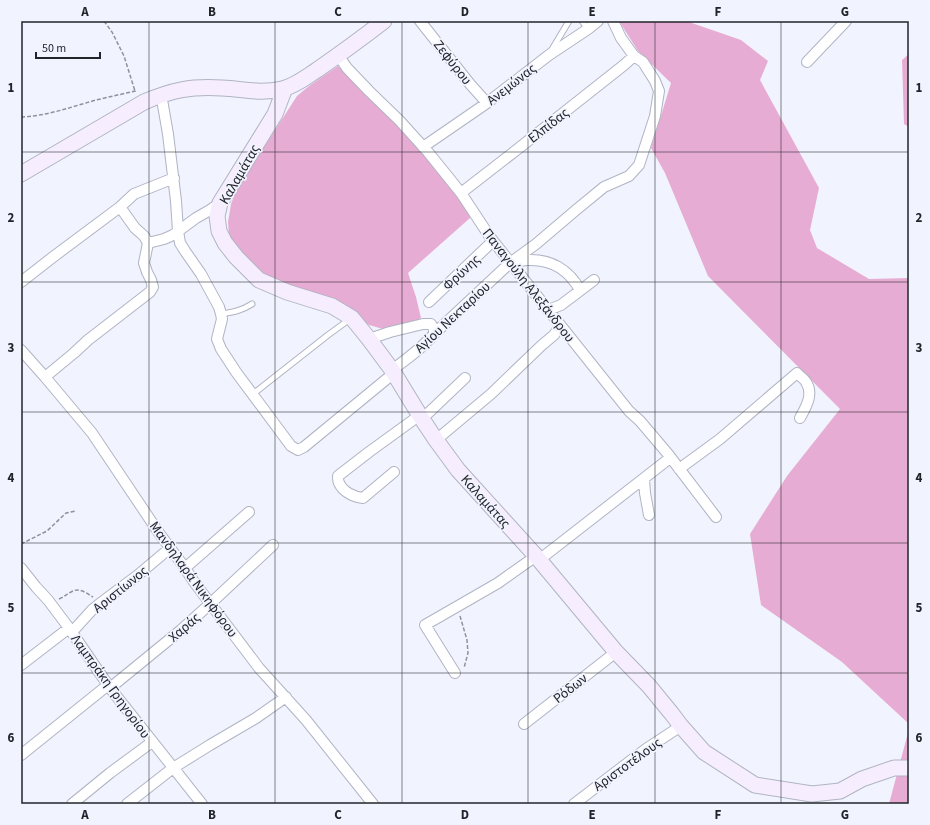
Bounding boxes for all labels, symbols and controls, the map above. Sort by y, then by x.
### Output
text: A [80,3,89,21]
text: B [208,3,216,21]
text: C [334,3,342,21]
text: D [461,3,469,21]
text: E [588,3,596,21]
text: F [715,3,722,21]
text: G [841,3,849,21]
scale bar [36,34,100,60]
street label: Ζεφύρου [428,36,476,89]
text: 50 m [42,40,66,57]
street label: Ανεμώνας [483,59,541,111]
text: 1 [8,79,15,97]
text: 1 [916,79,923,97]
street label: Ελπίδας [524,103,573,148]
street label: Καλαμάτας [215,141,265,208]
text: 2 [8,209,15,227]
text: 2 [916,209,923,227]
street label: Παναγούλη Αλεξάνδρου [477,224,579,347]
street label: Φρύνης [438,250,485,295]
street label: Αγίου Νεκταρίου [410,277,495,358]
text: 3 [8,339,15,357]
text: 3 [916,339,923,357]
text: 4 [8,469,15,487]
text: 4 [916,469,923,487]
street label: Καλαμάτας [456,470,515,533]
street label: Μανδηλαρά Νικηφόρου [144,517,242,642]
street label: Αριστίωνος [89,561,153,618]
text: 5 [8,599,15,617]
text: 5 [916,599,923,617]
street label: Χαράς [164,608,205,647]
street label: Λαμπράκη Γρηγορίου [66,630,155,743]
street label: Ρόδων [549,669,592,709]
text: 6 [8,729,15,747]
text: 6 [916,729,923,747]
street label: Αριστοτέλους [589,733,666,796]
text: A [80,806,89,824]
text: B [208,806,216,824]
text: C [334,806,342,824]
text: D [461,806,469,824]
text: E [588,806,596,824]
text: F [715,806,722,824]
text: G [841,806,849,824]

